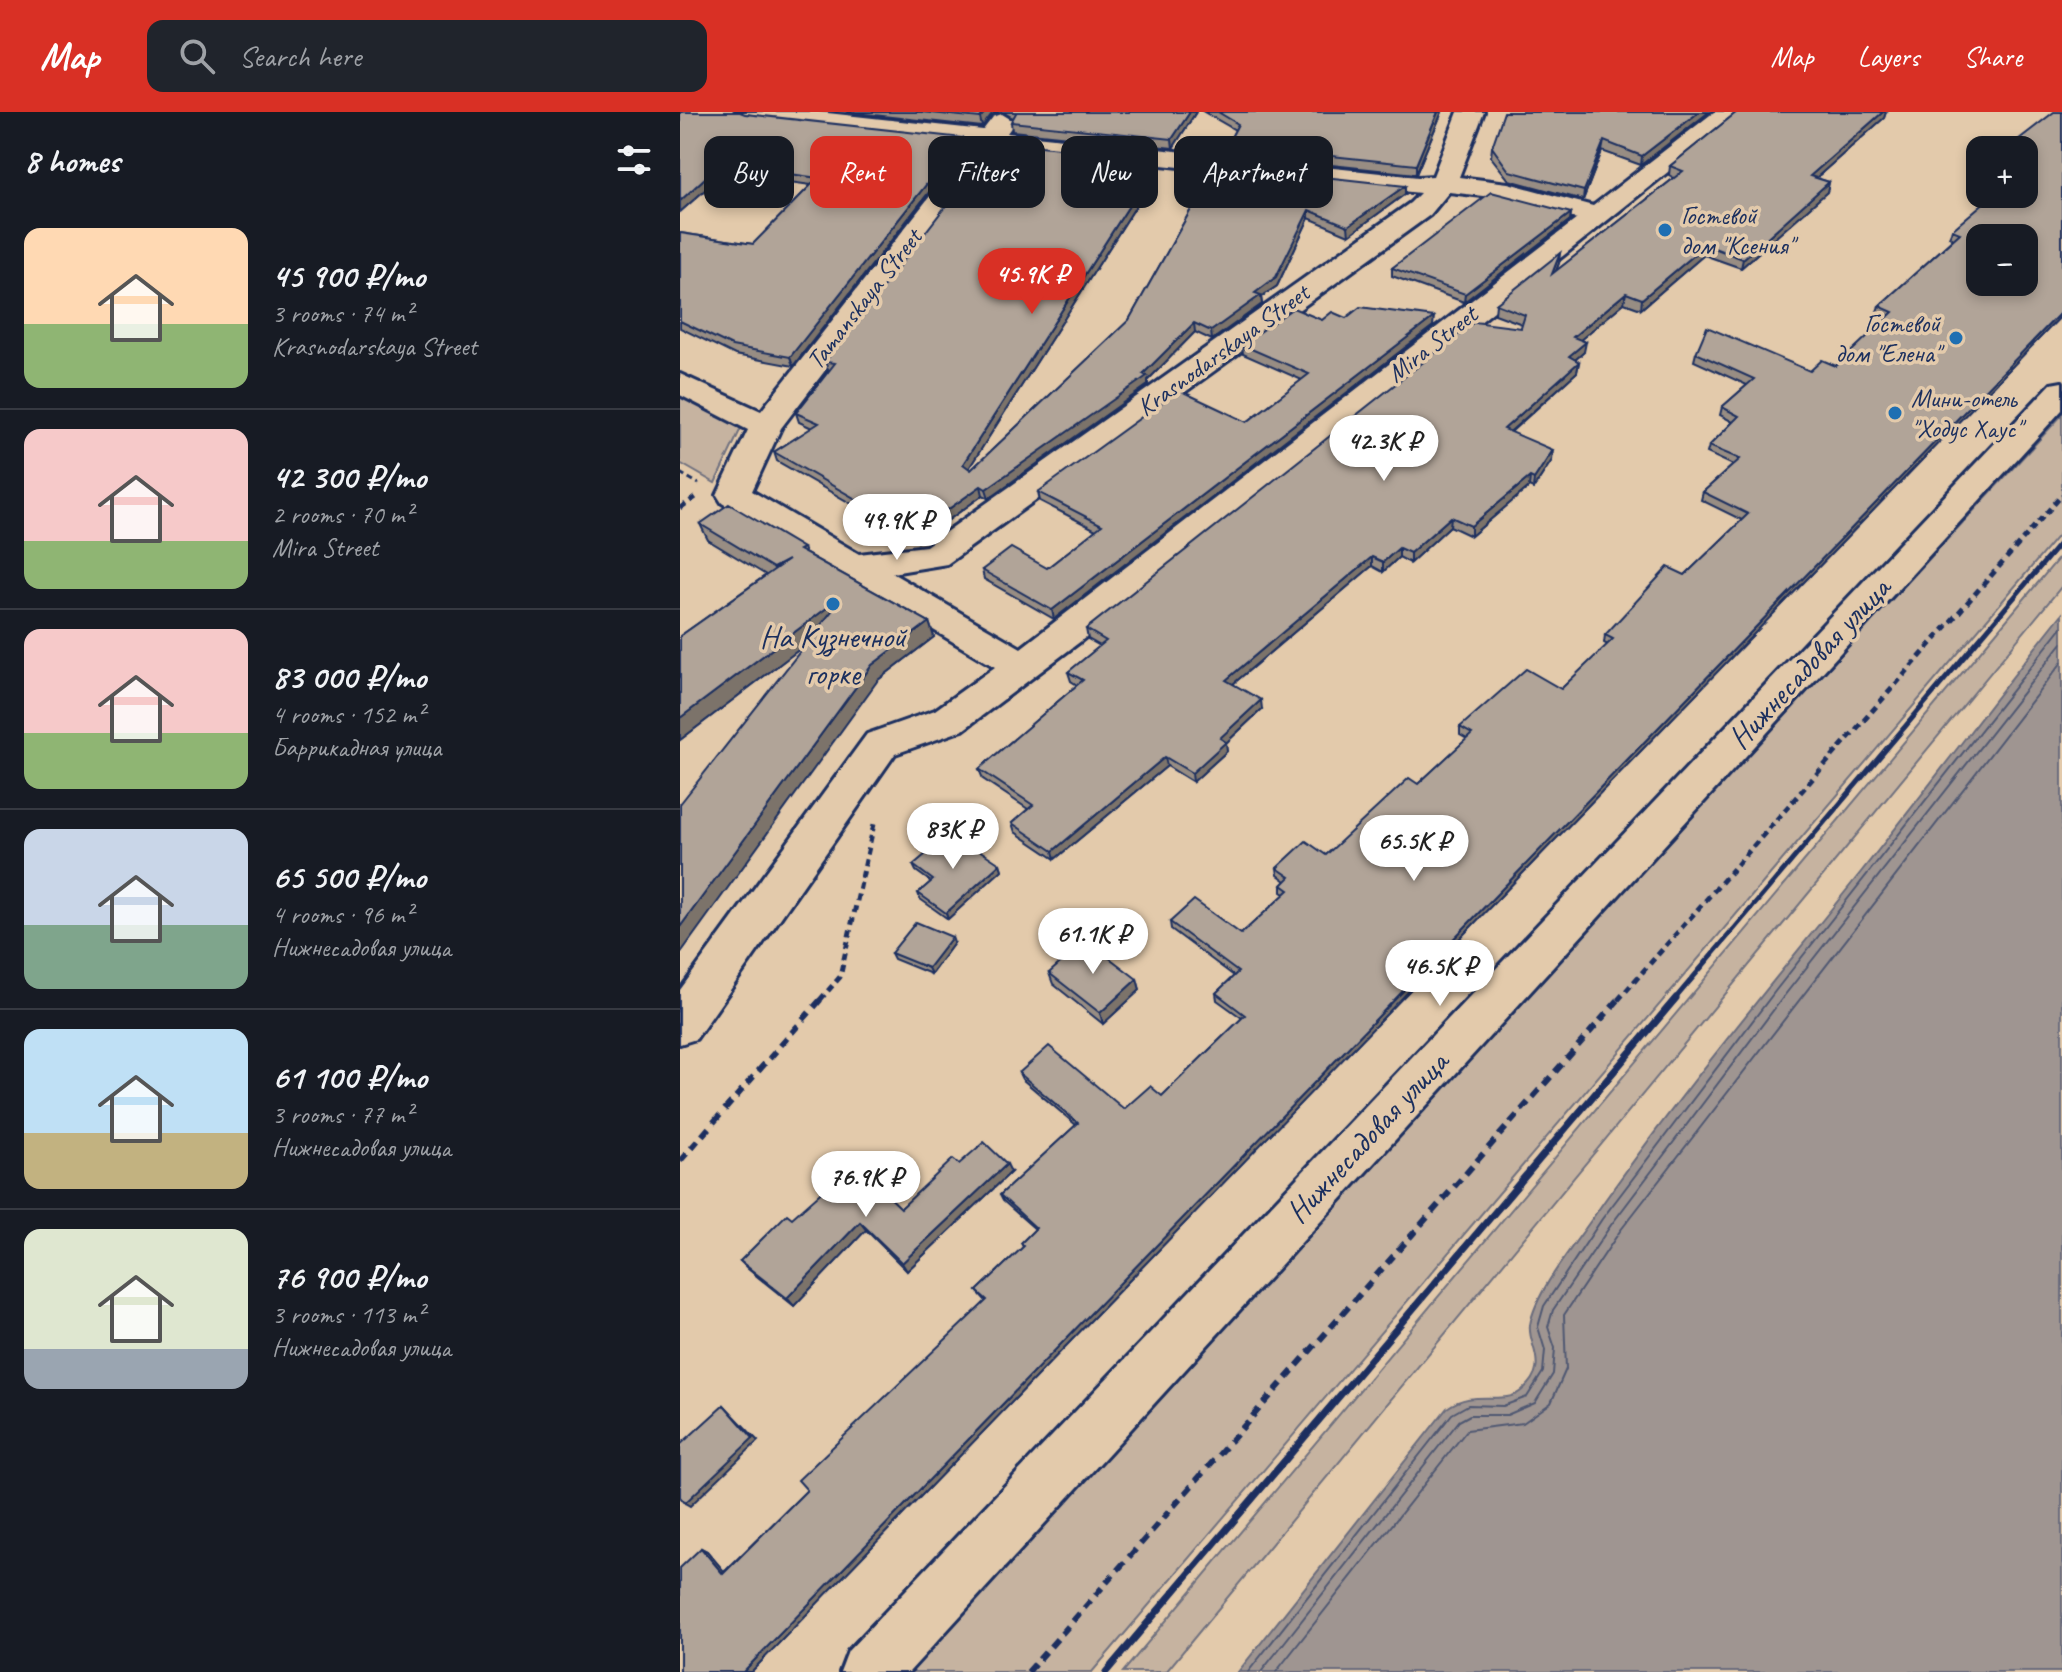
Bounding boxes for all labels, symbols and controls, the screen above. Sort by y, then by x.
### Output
search box [147,20,707,92]
text: Map [40,33,99,80]
icon: search [175,34,219,78]
text: Search here [239,37,361,75]
text: Map [1771,39,1814,74]
text: Layers [1858,39,1919,74]
text: Share [1963,39,2022,74]
chip: Buy [704,136,794,208]
chip: Rent [810,136,912,208]
chip: Filters [928,136,1045,208]
chip: New [1061,136,1158,208]
chip: Apartment [1174,136,1333,208]
map controls [1966,136,2038,296]
button: + [1966,136,2038,208]
icon: filters [612,138,656,182]
text: 8 homes [24,139,120,182]
place label: Гостевой дом "Ксения" [1681,199,1798,262]
street label: Tamanskaya Street [799,220,931,376]
marker: Гостевой дом "Ксения" [1656,221,1674,239]
button: − [1966,224,2038,296]
pin: 45.9K ₽ [958,248,1106,316]
text: 45 900 ₽/mo [272,254,425,297]
text: 45.9K ₽ [996,257,1068,290]
icon: home [88,260,184,356]
street label: Krasnodarskaya Street [1130,275,1318,424]
text: 3 rooms · 74 m² [272,297,413,330]
street label: Mira Street [1380,297,1486,390]
place label: Гостевой дом "Елена" [1835,307,1945,370]
marker: Гостевой дом "Елена" [1947,329,1965,347]
text: Krasnodarskaya Street [272,330,477,363]
place label: Мини-отель "Ходус Хаус" [1911,382,2026,445]
marker: Мини-отель "Ходус Хаус" [1886,404,1904,422]
pin: 42.3K ₽ [1310,415,1458,483]
text: 42.3K ₽ [1347,424,1421,457]
text: 42 300 ₽/mo [272,455,426,498]
icon: home [88,461,184,557]
pin: 49.9K ₽ [823,494,971,562]
text: 2 rooms · 70 m² [272,498,413,531]
text: 49.9K ₽ [861,503,933,536]
text: Mira Street [272,531,378,564]
street label: Нижнесадовая улица [1719,566,1901,758]
marker: На Кузнечной горке [824,595,842,613]
place label: На Кузнечной горке [760,616,908,694]
text: 83 000 ₽/mo [272,655,426,698]
icon: home [88,661,184,757]
text: 4 rooms · 152 m² [272,698,424,731]
text: Баррикадная улица [272,731,441,764]
pin: 83K ₽ [897,803,1009,871]
text: 83K ₽ [925,812,981,845]
pin: 65.5K ₽ [1340,815,1488,883]
text: 65.5K ₽ [1378,824,1450,857]
text: 65 500 ₽/mo [272,855,426,898]
icon: home [88,861,184,957]
text: 4 rooms · 96 m² [272,898,413,931]
pin: 61.1K ₽ [1019,908,1167,976]
text: 61.1K ₽ [1056,917,1130,950]
text: Нижнесадовая улица [272,931,451,964]
pin: 46.5K ₽ [1366,940,1514,1008]
text: 46.5K ₽ [1403,949,1477,982]
street label: Нижнесадовая улица [1277,1040,1459,1232]
text: 61 100 ₽/mo [272,1055,427,1098]
icon: home [88,1061,184,1157]
text: 3 rooms · 77 m² [272,1098,413,1131]
text: Нижнесадовая улица [272,1131,451,1164]
pin: 76.9K ₽ [792,1151,940,1219]
text: 76.9K ₽ [829,1160,903,1193]
text: 76 900 ₽/mo [272,1255,426,1298]
icon: home [88,1261,184,1357]
text: 3 rooms · 113 m² [272,1298,424,1331]
text: Нижнесадовая улица [272,1331,451,1364]

